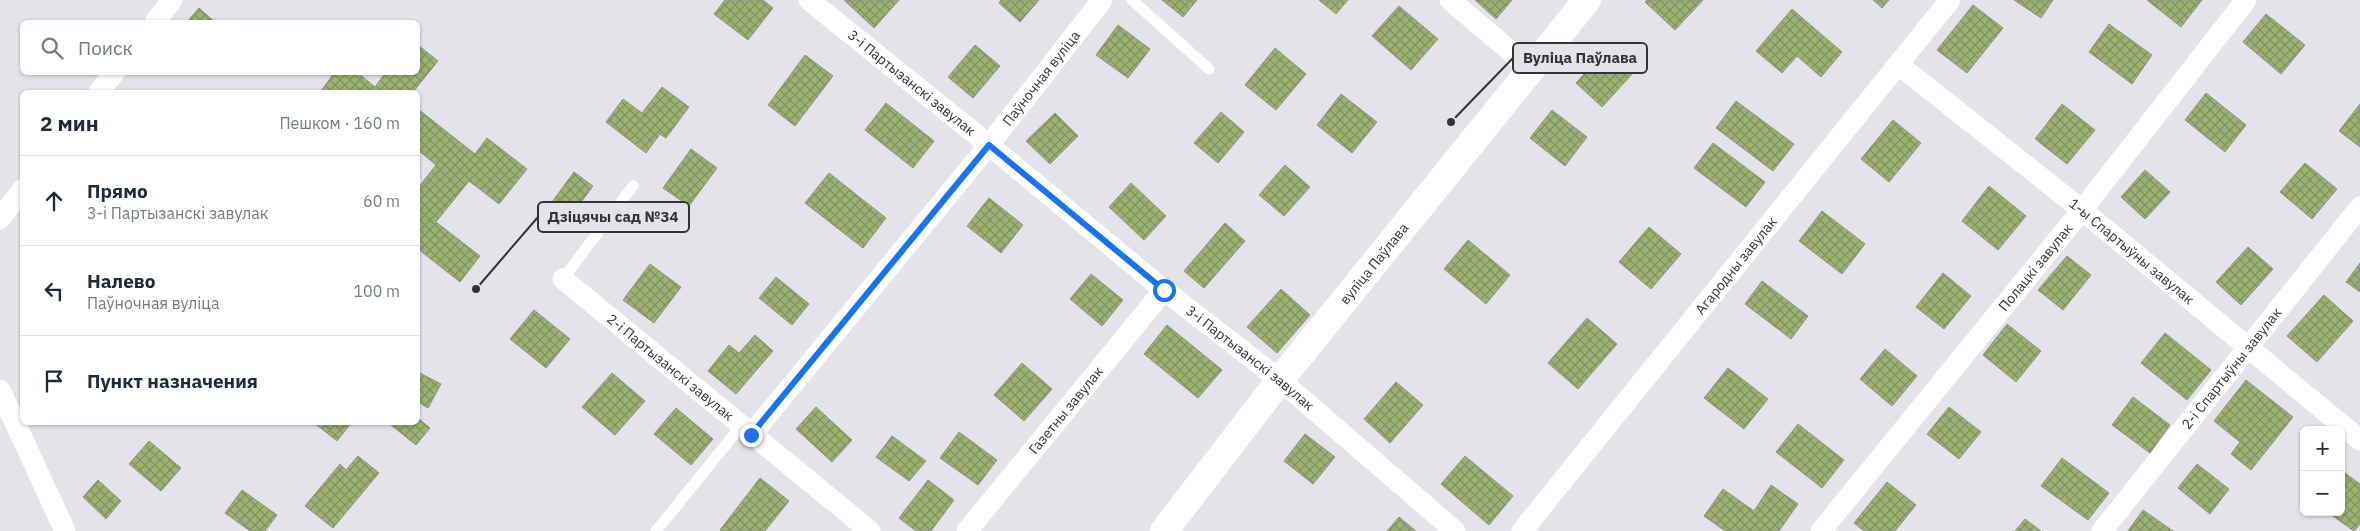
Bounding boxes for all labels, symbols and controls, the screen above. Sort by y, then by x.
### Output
search box [20,20,420,75]
street label: 3-і Партызанскі завулак [844,26,980,140]
street label: Паўночная вуліца [998,26,1084,129]
icon: search [38,34,66,62]
text: Поиск [78,36,133,60]
callout: Вуліца Паўлава [1513,43,1647,73]
text: Вуліца Паўлава [1523,48,1638,67]
text: 2 мин [40,109,99,137]
text: Пешком · 160 m [279,113,400,133]
text: Прямо [87,179,148,203]
icon: ahead [40,187,68,215]
text: 60 m [363,191,400,211]
street label: 1-ы Спартыўны завулак [2065,194,2198,308]
callout: Дзіцячы сад №34 [538,202,689,232]
text: 3-і Партызанскі завулак [87,203,269,223]
text: Дзіцячы сад №34 [548,207,678,226]
street label: Агародны завулак [1691,213,1781,318]
street label: вуліца Паўлава [1336,219,1413,308]
street label: Полацкі завулак [1994,219,2077,315]
text: Налево [87,269,156,293]
icon: left [40,277,68,305]
route start [1153,279,1176,302]
text: 100 m [353,281,400,301]
text: Паўночная вуліца [87,293,220,313]
street label: 3-і Партызанскі завулак [1182,301,1318,415]
street label: 2-і Спартыўны завулак [2178,304,2286,433]
street label: 2-і Партызанскі завулак [603,310,738,425]
street label: Газетны завулак [1025,362,1107,458]
icon: arrive [40,367,68,395]
text: Пункт назначения [87,369,258,393]
route end [740,424,763,447]
map controls [2300,426,2345,516]
button: + [2300,426,2345,471]
button: − [2300,471,2345,516]

